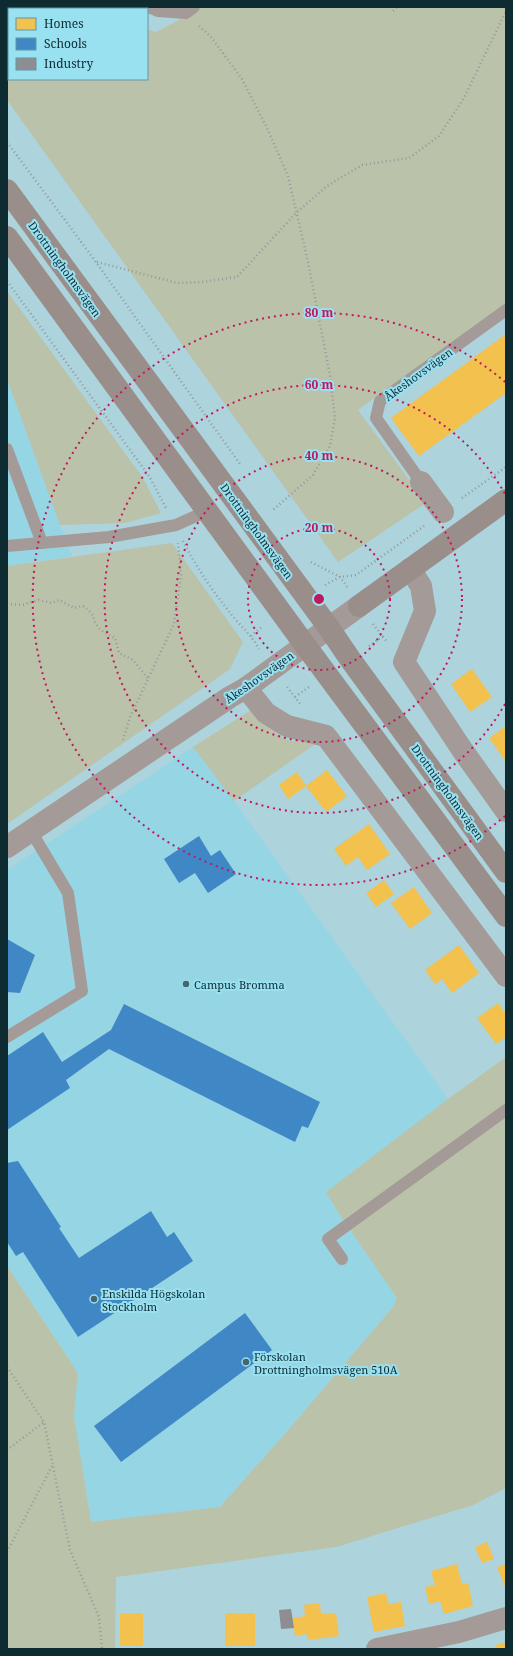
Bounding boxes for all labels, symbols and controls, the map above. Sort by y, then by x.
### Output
legend [8,8,148,80]
text: Homes [44,15,84,32]
text: Schools [44,35,87,52]
text: Industry [44,55,93,72]
street label: Drottningholmsvägen [25,218,105,320]
text: 80 m [305,304,333,321]
street label: Åkeshovsvägen [381,344,455,404]
text: 60 m [305,376,333,393]
text: 40 m [305,447,333,464]
street label: Drottningholmsvägen [217,480,297,582]
text: 20 m [305,519,333,536]
centre of rings [312,592,326,606]
street label: Åkeshovsvägen [222,648,296,706]
street label: Drottningholmsvägen [408,741,488,843]
place label: Campus Bromma [194,977,285,992]
marker: Campus Bromma [181,979,191,989]
place label: Enskilda Högskolan Stockholm [102,1286,205,1314]
marker: Enskilda Högskolan Stockholm [89,1294,99,1304]
place label: Förskolan Drottningholmsvägen 510A [254,1349,398,1377]
marker: Förskolan Drottningholmsvägen 510A [241,1357,251,1367]

